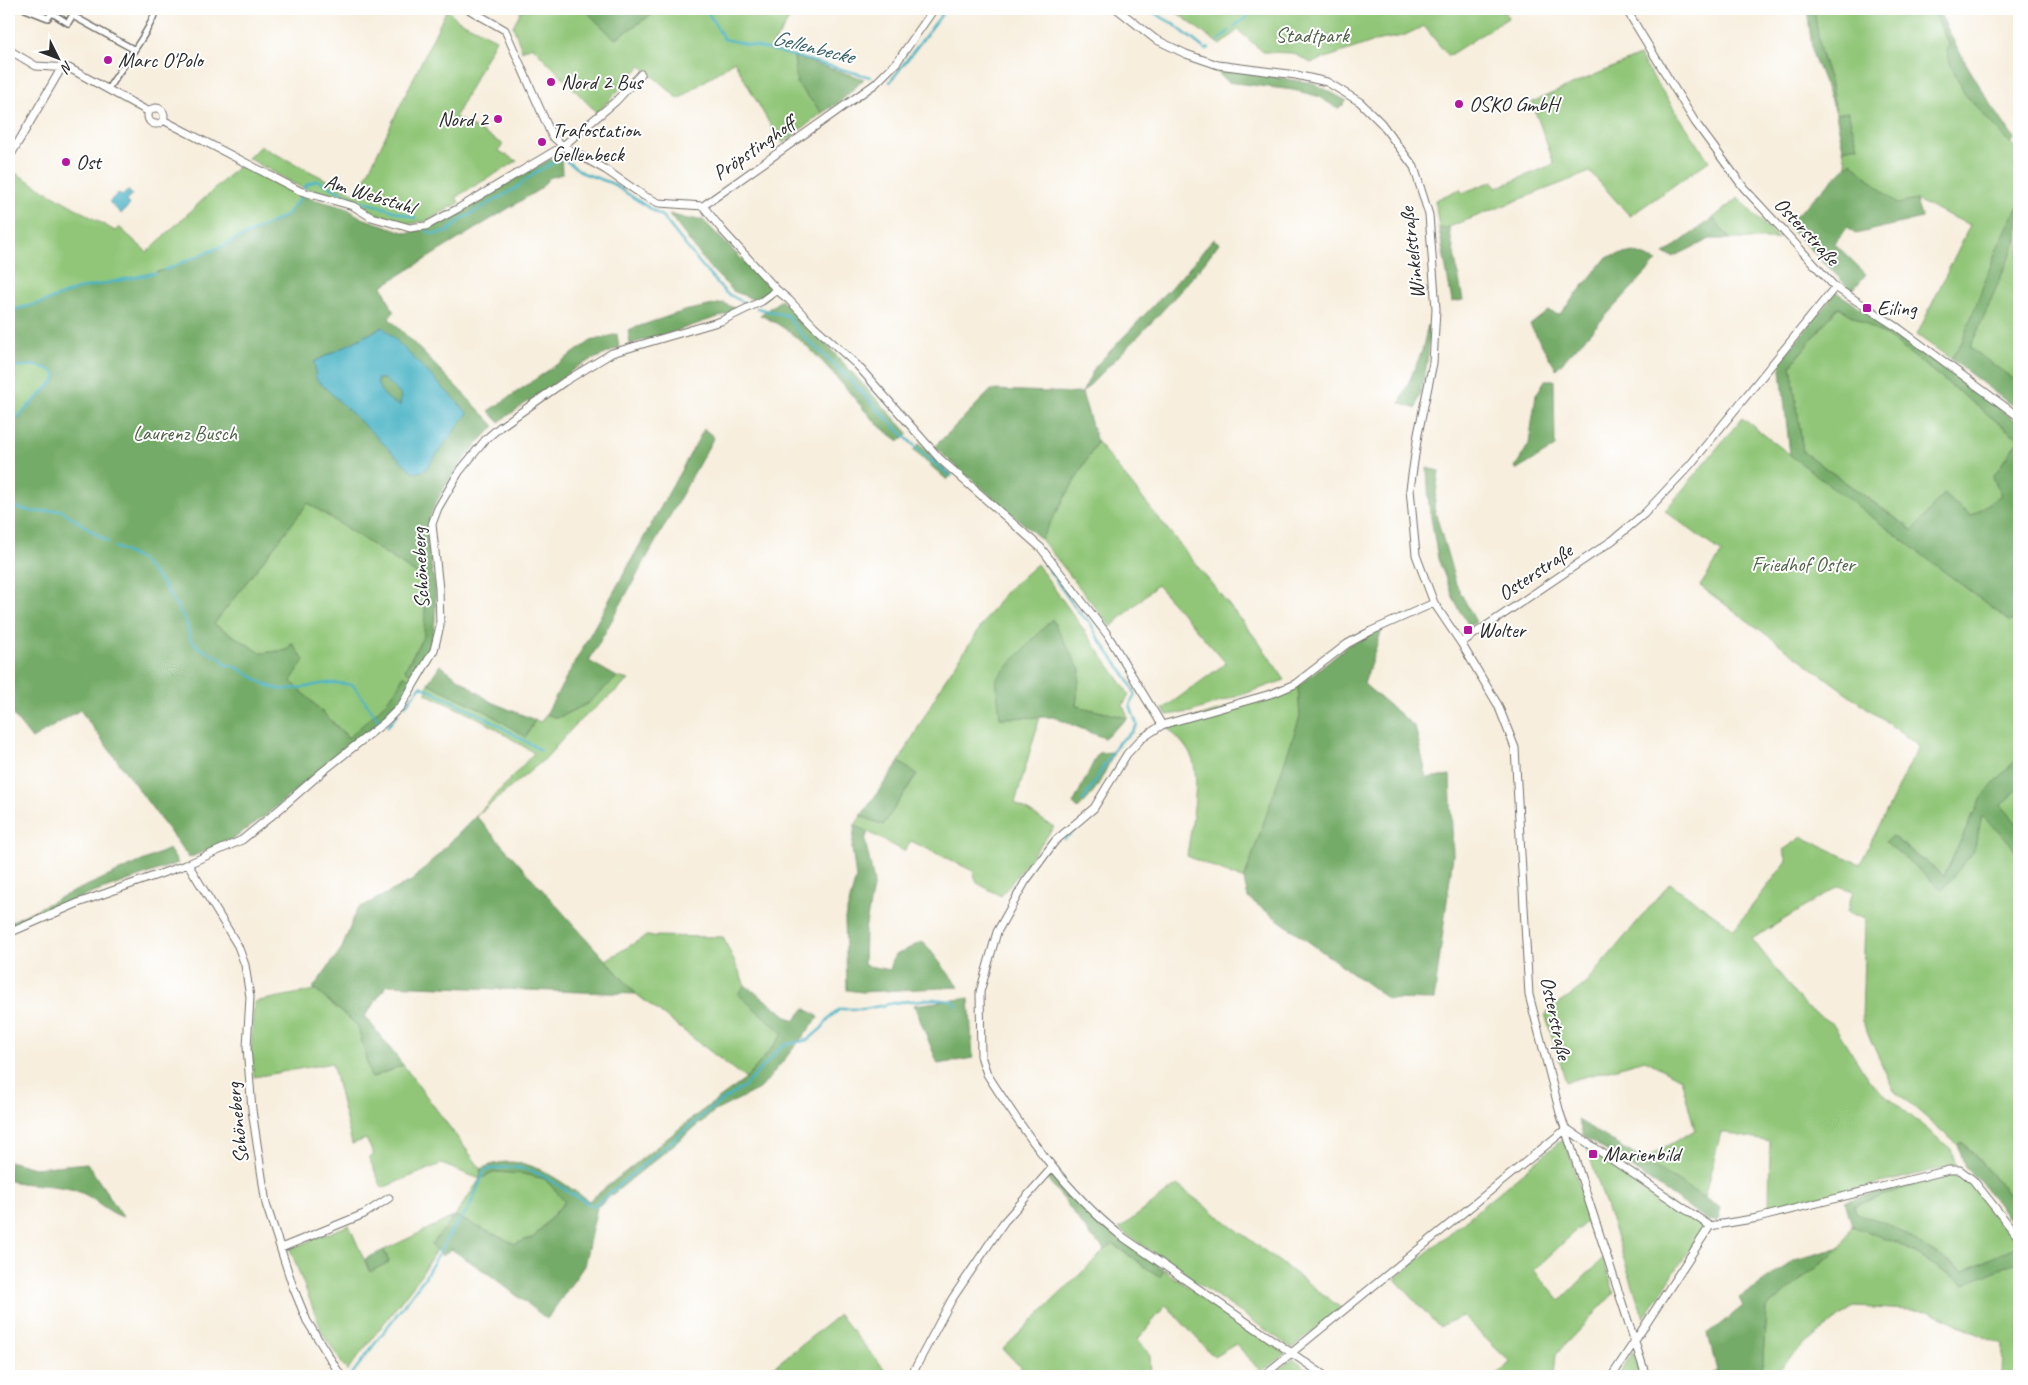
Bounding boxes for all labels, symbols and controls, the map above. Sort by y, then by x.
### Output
park label: Stadtpark [1275,22,1350,48]
water label: Gellenbecke [770,23,860,71]
north arrow [32,32,82,82]
place label: Marc O'Polo [118,47,205,73]
marker: Marc O'Polo [102,54,114,66]
text: N [57,57,77,77]
place label: Nord 2 Bus [561,69,644,95]
marker: Nord 2 Bus [545,76,557,88]
place label: OSKO GmbH [1469,91,1562,117]
marker: OSKO GmbH [1453,98,1465,110]
place label: Nord 2 [438,106,490,132]
street label: Pröpstinghoff [708,108,804,186]
marker: Nord 2 [492,113,504,125]
place label: Trafostation Gellenbeck [552,117,642,167]
marker: Trafostation Gellenbeck [536,136,548,148]
place label: Ost [76,149,103,175]
marker: Ost [60,156,72,168]
street label: Am Webstuhl [321,168,422,221]
street label: Osterstraße [1769,191,1847,272]
street label: Winkelstraße [1393,203,1431,301]
place label: Eiling [1877,295,1918,321]
marker: Eiling [1861,302,1873,314]
park label: Laurenz Busch [133,420,238,446]
street label: Schöneberg [405,525,435,609]
street label: Osterstraße [1493,536,1579,606]
park label: Friedhof Oster [1751,551,1857,577]
place label: Wolter [1478,617,1527,643]
marker: Wolter [1462,624,1474,636]
street label: Osterstraße [1535,974,1578,1064]
street label: Schöneberg [220,1080,254,1165]
place label: Marienbild [1603,1141,1684,1167]
marker: Marienbild [1587,1148,1599,1160]

